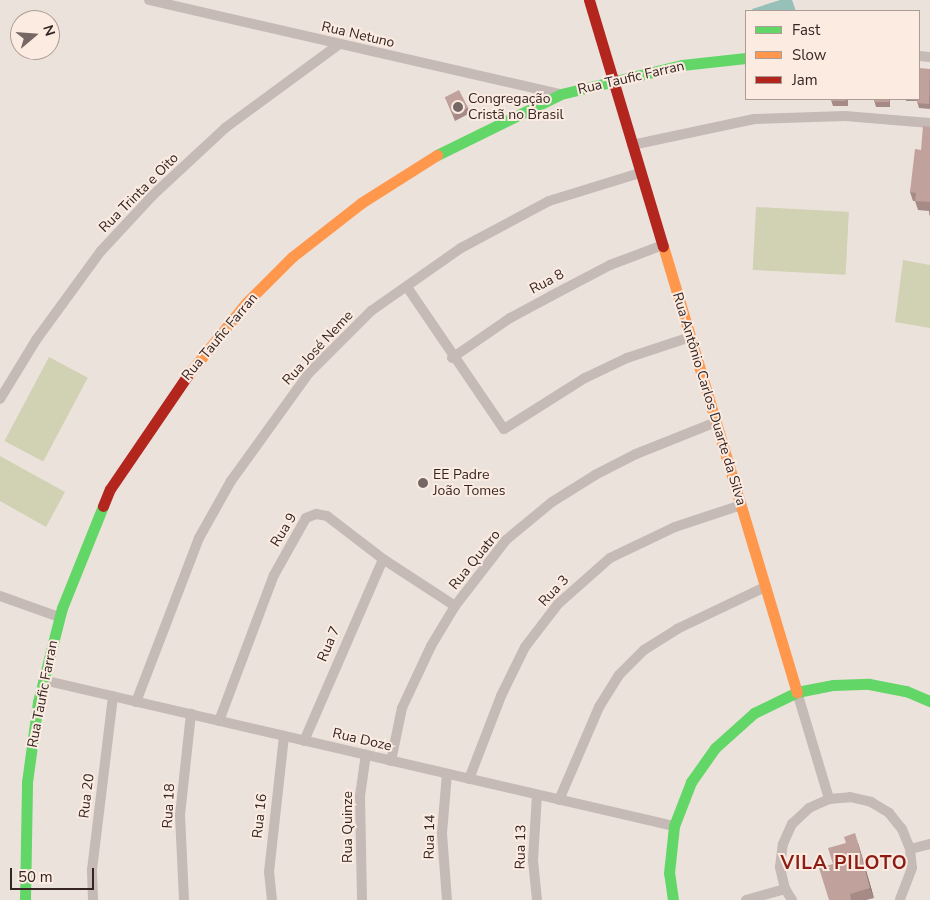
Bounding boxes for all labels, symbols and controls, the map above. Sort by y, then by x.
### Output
north arrow [10,10,60,60]
legend [745,10,920,100]
street label: Rua Netuno [320,18,396,52]
text: Fast [792,20,820,40]
text: N [38,23,59,38]
text: Slow [792,45,826,65]
street label: Rua Taufic Farran [576,58,686,98]
text: Jam [792,70,818,90]
place label: Congregação Cristã no Brasil [468,91,564,124]
marker: Congregação Cristã no Brasil [452,101,464,113]
street label: Rua Trinta e Oito [96,150,182,236]
street label: Rua 8 [527,266,567,298]
street label: Rua Taufic Farran [179,290,261,384]
street label: Rua Antônio Carlos Duarte da Silva [669,290,749,508]
street label: Rua José Neme [279,307,357,389]
place label: EE Padre João Tomes [433,467,505,500]
marker: EE Padre João Tomes [417,477,429,489]
street label: Rua 9 [267,510,301,550]
street label: Rua Quatro [446,527,504,593]
street label: Rua 3 [535,572,573,610]
street label: Rua 7 [314,624,344,664]
street label: Rua Taufic Farran [24,639,62,749]
street label: Rua Doze [331,725,393,755]
street label: Rua 20 [76,773,98,819]
street label: Rua 18 [159,783,179,829]
street label: Rua Quinze [340,791,356,863]
street label: Rua 16 [249,793,271,839]
street label: Rua 14 [421,814,439,860]
street label: Rua 13 [512,824,530,870]
district label: VILA PILOTO [779,853,909,875]
scale bar [12,858,96,890]
text: 50 m [18,867,53,887]

